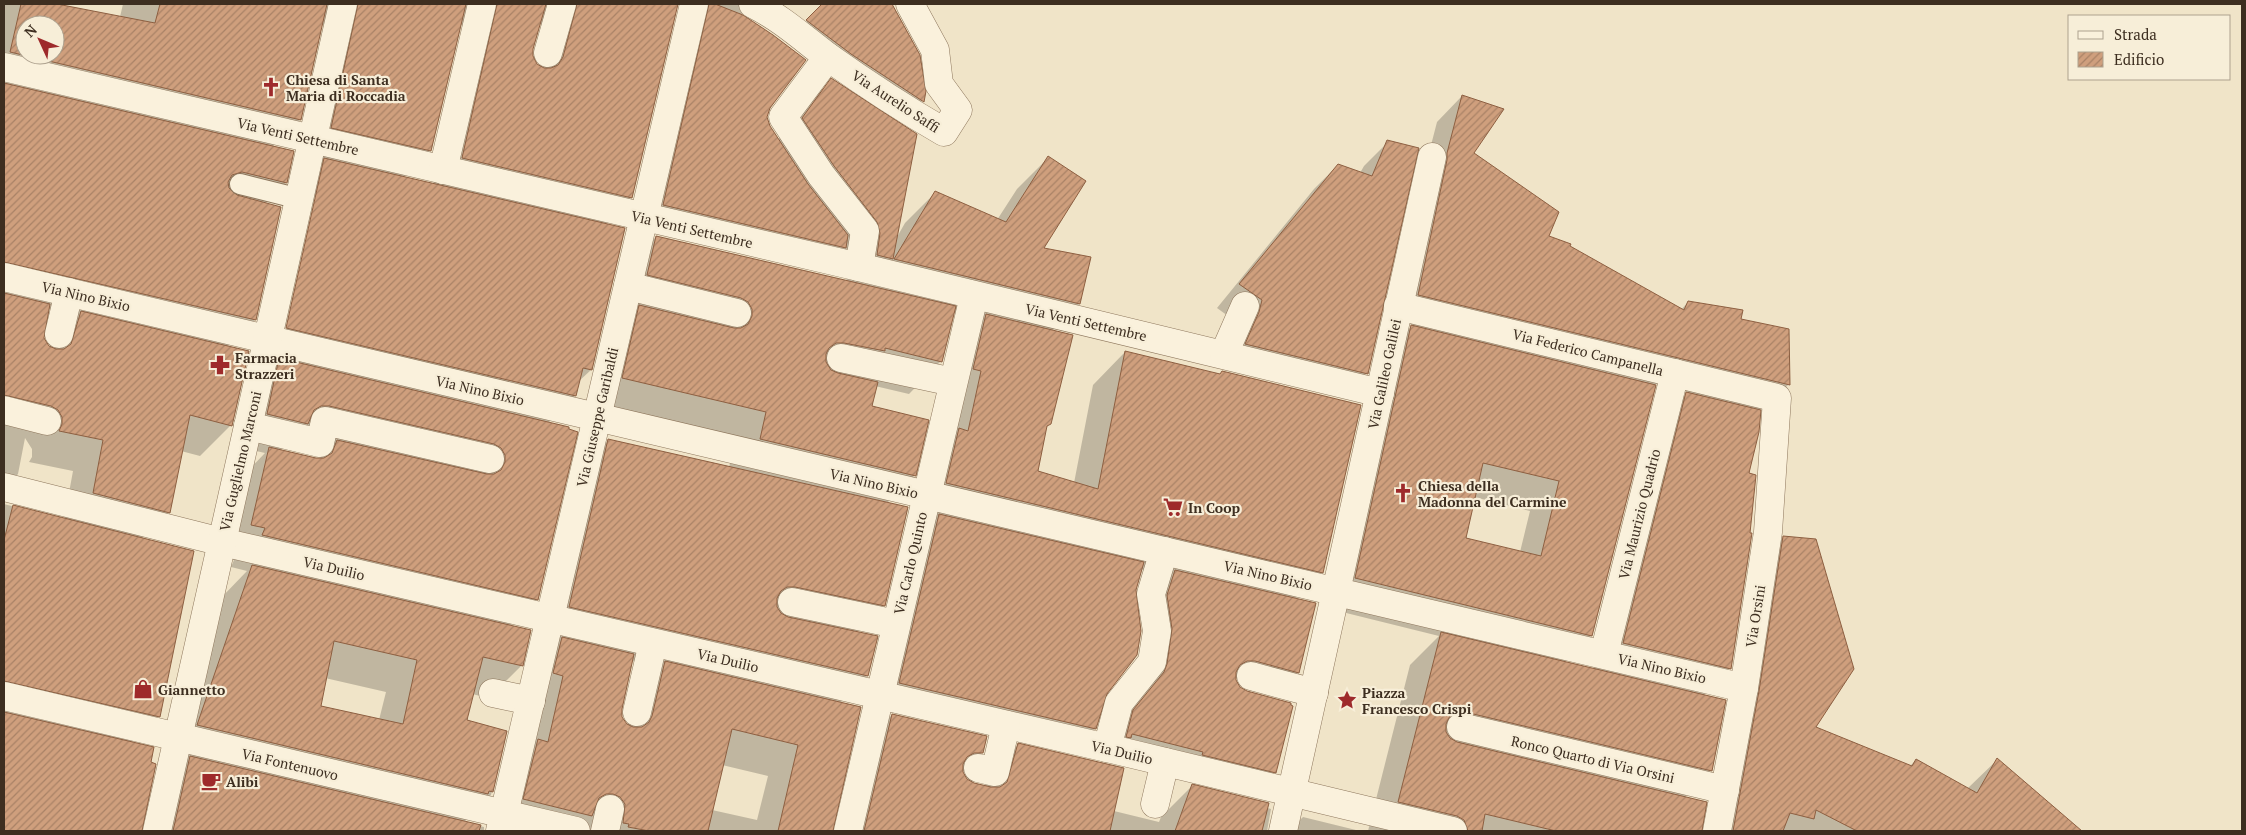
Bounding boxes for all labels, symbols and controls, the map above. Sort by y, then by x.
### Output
north arrow [15,15,65,65]
legend [2068,15,2231,80]
text: N [20,20,41,41]
text: Strada [2114,24,2157,44]
text: Edificio [2114,49,2164,69]
street label: Via Aurelio Saffi [848,65,944,137]
place label: Chiesa di Santa Maria di Roccadia [286,70,406,105]
church icon: Chiesa di Santa Maria di Roccadia [260,76,282,98]
street label: Via Venti Settembre [235,113,361,159]
street label: Via Venti Settembre [629,206,755,252]
street label: Via Nino Bixio [40,277,132,315]
street label: Via Venti Settembre [1023,299,1149,345]
street label: Via Galileo Galilei [1363,317,1405,431]
street label: Via Federico Campanella [1511,324,1665,380]
street label: Via Giuseppe Garibaldi [572,345,622,489]
place label: Farmacia Strazzeri [235,348,297,383]
pharmacy icon: Farmacia Strazzeri [209,354,231,376]
street label: Via Nino Bixio [434,371,526,409]
street label: Via Guglielmo Marconi [215,389,265,533]
street label: Via Maurizio Quadrio [1614,447,1664,581]
street label: Via Nino Bixio [828,464,920,502]
place label: Chiesa della Madonna del Carmine [1418,476,1567,511]
church icon: Chiesa della Madonna del Carmine [1392,482,1414,504]
supermarket icon: In Coop [1162,496,1184,518]
place label: In Coop [1188,498,1240,517]
street label: Via Carlo Quinto [889,509,931,616]
street label: Via Duilio [301,552,367,584]
street label: Via Nino Bixio [1222,556,1314,594]
street label: Via Orsini [1741,583,1769,649]
street label: Via Duilio [695,644,761,676]
street label: Via Nino Bixio [1616,649,1708,687]
shop icon: Giannetto [132,678,154,700]
place label: Giannetto [158,680,225,699]
place label: Piazza Francesco Crispi [1362,683,1472,718]
place icon: Piazza Francesco Crispi [1336,689,1358,711]
street label: Ronco Quarto di Via Orsini [1509,731,1677,787]
street label: Via Duilio [1089,736,1155,768]
street label: Via Fontenuovo [240,744,340,784]
cafe icon: Alibi [200,770,222,792]
place label: Alibi [226,772,259,791]

